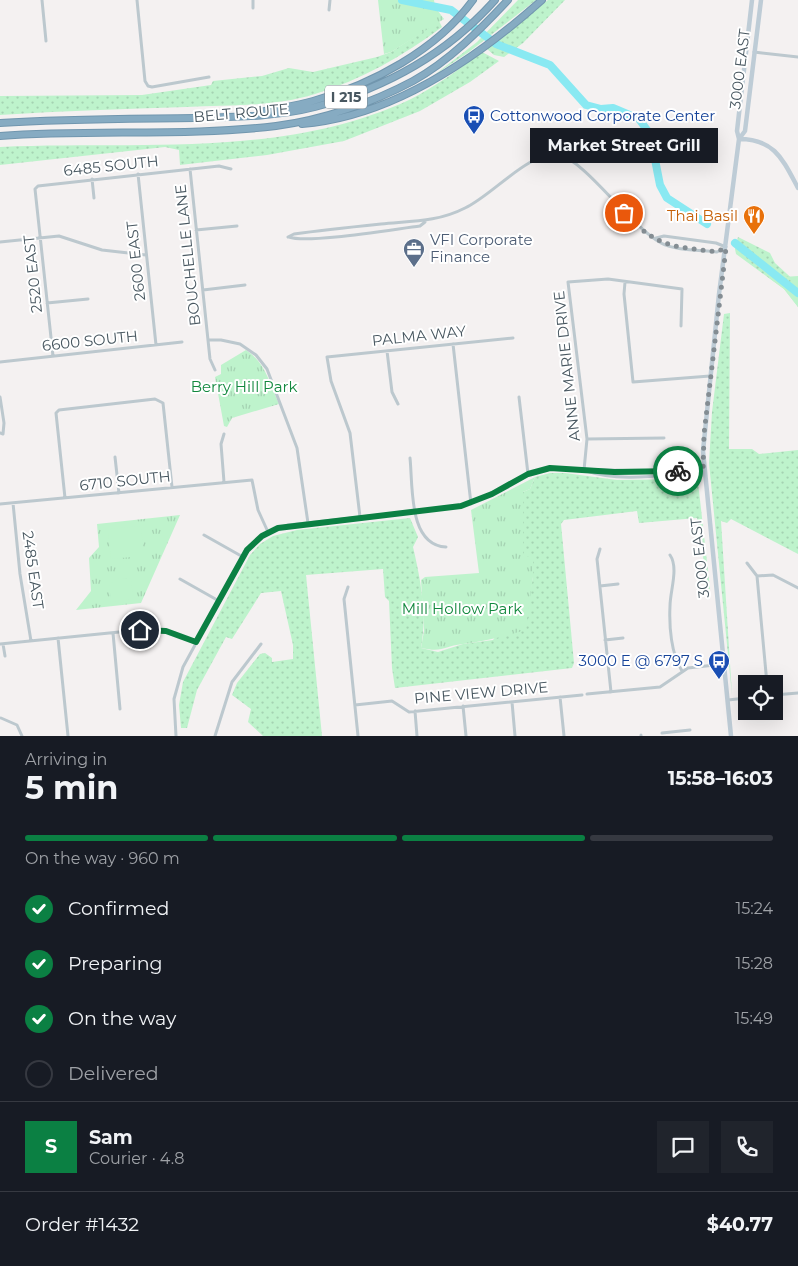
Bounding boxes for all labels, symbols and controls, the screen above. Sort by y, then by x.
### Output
street label: 3000 EAST [725,27,754,110]
road number: I 215 [325,85,367,108]
street label: BELT ROUTE [193,99,289,126]
bus stop icon: Cottonwood Corporate Center [462,104,486,135]
place label: Cottonwood Corporate Center [490,106,715,125]
callout: Market Street Grill [530,128,718,163]
text: Market Street Grill [548,136,700,155]
street label: 6485 SOUTH [62,151,159,180]
street label: BOUCHELLE LANE [171,183,204,327]
pin [603,192,645,234]
icon: bag [610,199,638,227]
restaurant icon: Thai Basil [742,204,766,235]
place label: Thai Basil [667,206,738,225]
street label: 2600 EAST [122,220,149,302]
place label: VFI Corporate Finance [430,230,533,266]
street label: 2520 EAST [19,234,46,314]
office icon: VFI Corporate Finance [402,237,426,268]
street label: ANNE MARIE DRIVE [549,290,584,442]
street label: PALMA WAY [371,321,467,350]
street label: 6600 SOUTH [41,326,139,355]
park label: Berry Hill Park [191,377,297,396]
courier [653,446,703,496]
icon: bike [664,457,692,485]
street label: 6710 SOUTH [78,466,171,495]
street label: 3000 EAST [686,517,713,599]
street label: 2485 EAST [19,530,48,611]
park label: Mill Hollow Park [402,599,522,618]
pin [119,609,161,651]
icon: home [126,616,154,644]
bus stop icon: 3000 E @ 6797 S [707,649,731,680]
place label: 3000 E @ 6797 S [579,651,703,670]
map controls [738,675,783,720]
button: locate [738,675,783,720]
street label: PINE VIEW DRIVE [413,677,549,708]
text: Arriving in [25,750,107,769]
text: 15:58–16:03 [668,767,773,790]
text: 5 min [25,768,118,807]
text: On the way · 960 m [25,849,180,868]
icon: check [25,895,53,923]
text: Confirmed [68,897,169,920]
text: 15:24 [735,899,773,918]
icon: check [25,950,53,978]
text: Preparing [68,952,163,975]
text: 15:28 [735,954,773,973]
icon: check [25,1005,53,1033]
text: On the way [68,1007,176,1030]
text: 15:49 [735,1009,773,1028]
text: Delivered [68,1062,159,1085]
button: chat [657,1121,709,1173]
button: phone [721,1121,773,1173]
text: Sam [89,1126,133,1149]
text: S [45,1135,57,1158]
text: Courier · 4.8 [89,1149,185,1168]
text: Order #1432 [25,1213,139,1236]
text: $40.77 [707,1213,773,1236]

